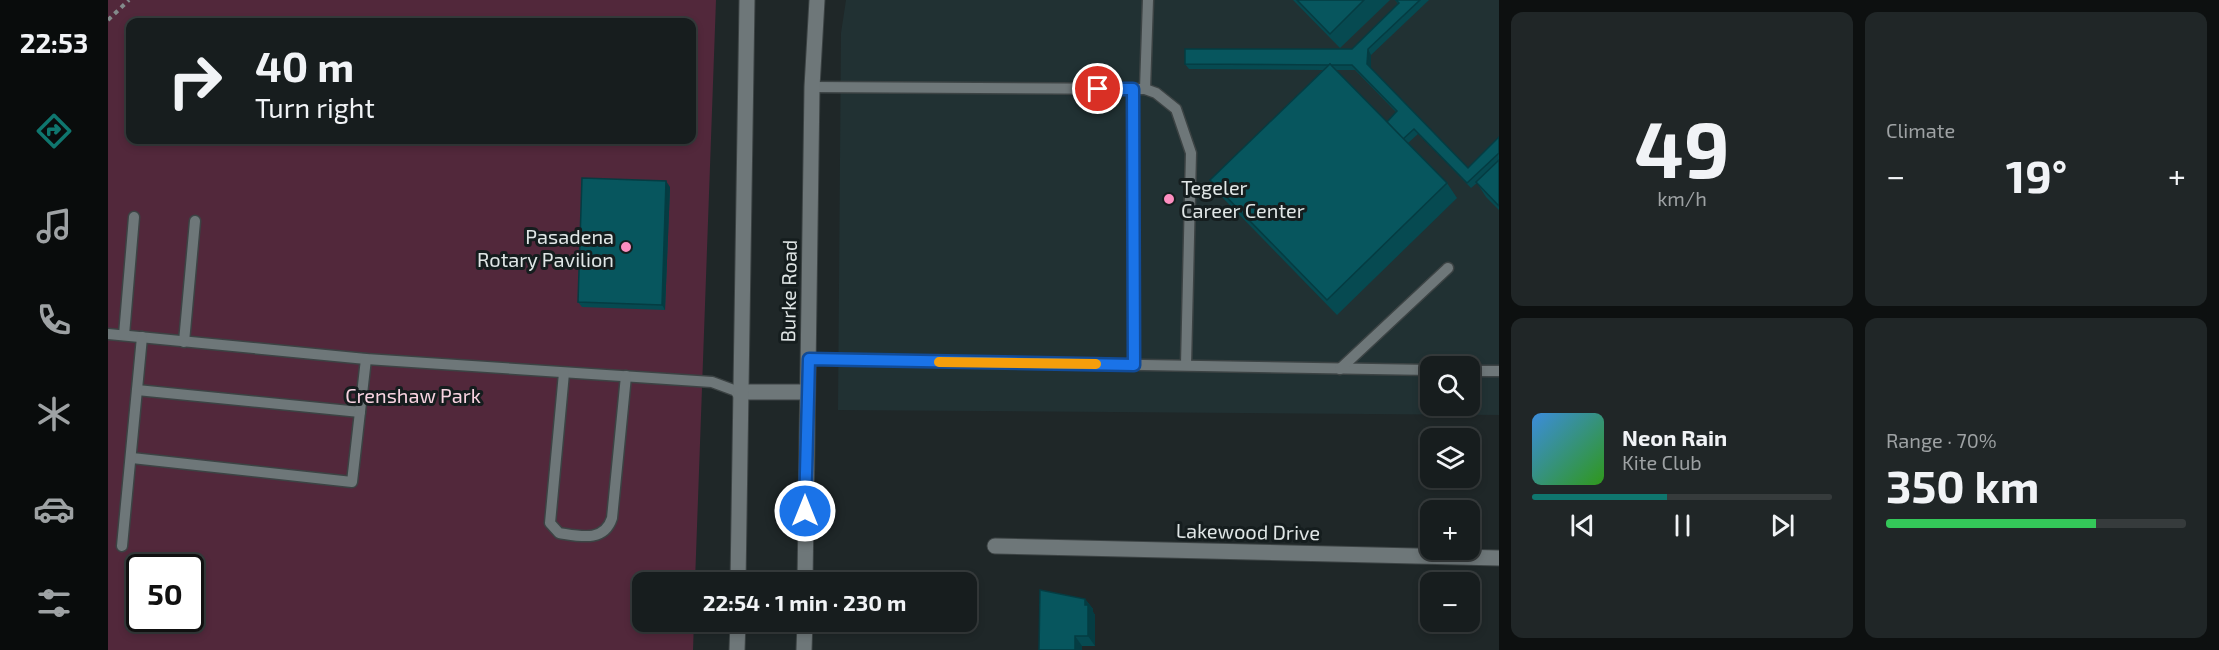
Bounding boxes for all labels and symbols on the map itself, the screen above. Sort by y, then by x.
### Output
pin [1072,63,1123,114]
place label: Tegeler Career Center [1181,175,1305,222]
marker: Tegeler Career Center [1162,192,1176,206]
place label: Pasadena Rotary Pavilion [477,224,614,271]
street label: Burke Road [775,239,801,343]
marker: Pasadena Rotary Pavilion [619,240,633,254]
park label: Crenshaw Park [345,383,481,407]
position arrow [773,479,837,543]
street label: Lakewood Drive [1176,518,1320,544]
speed limit sign: 50 [126,554,204,632]

